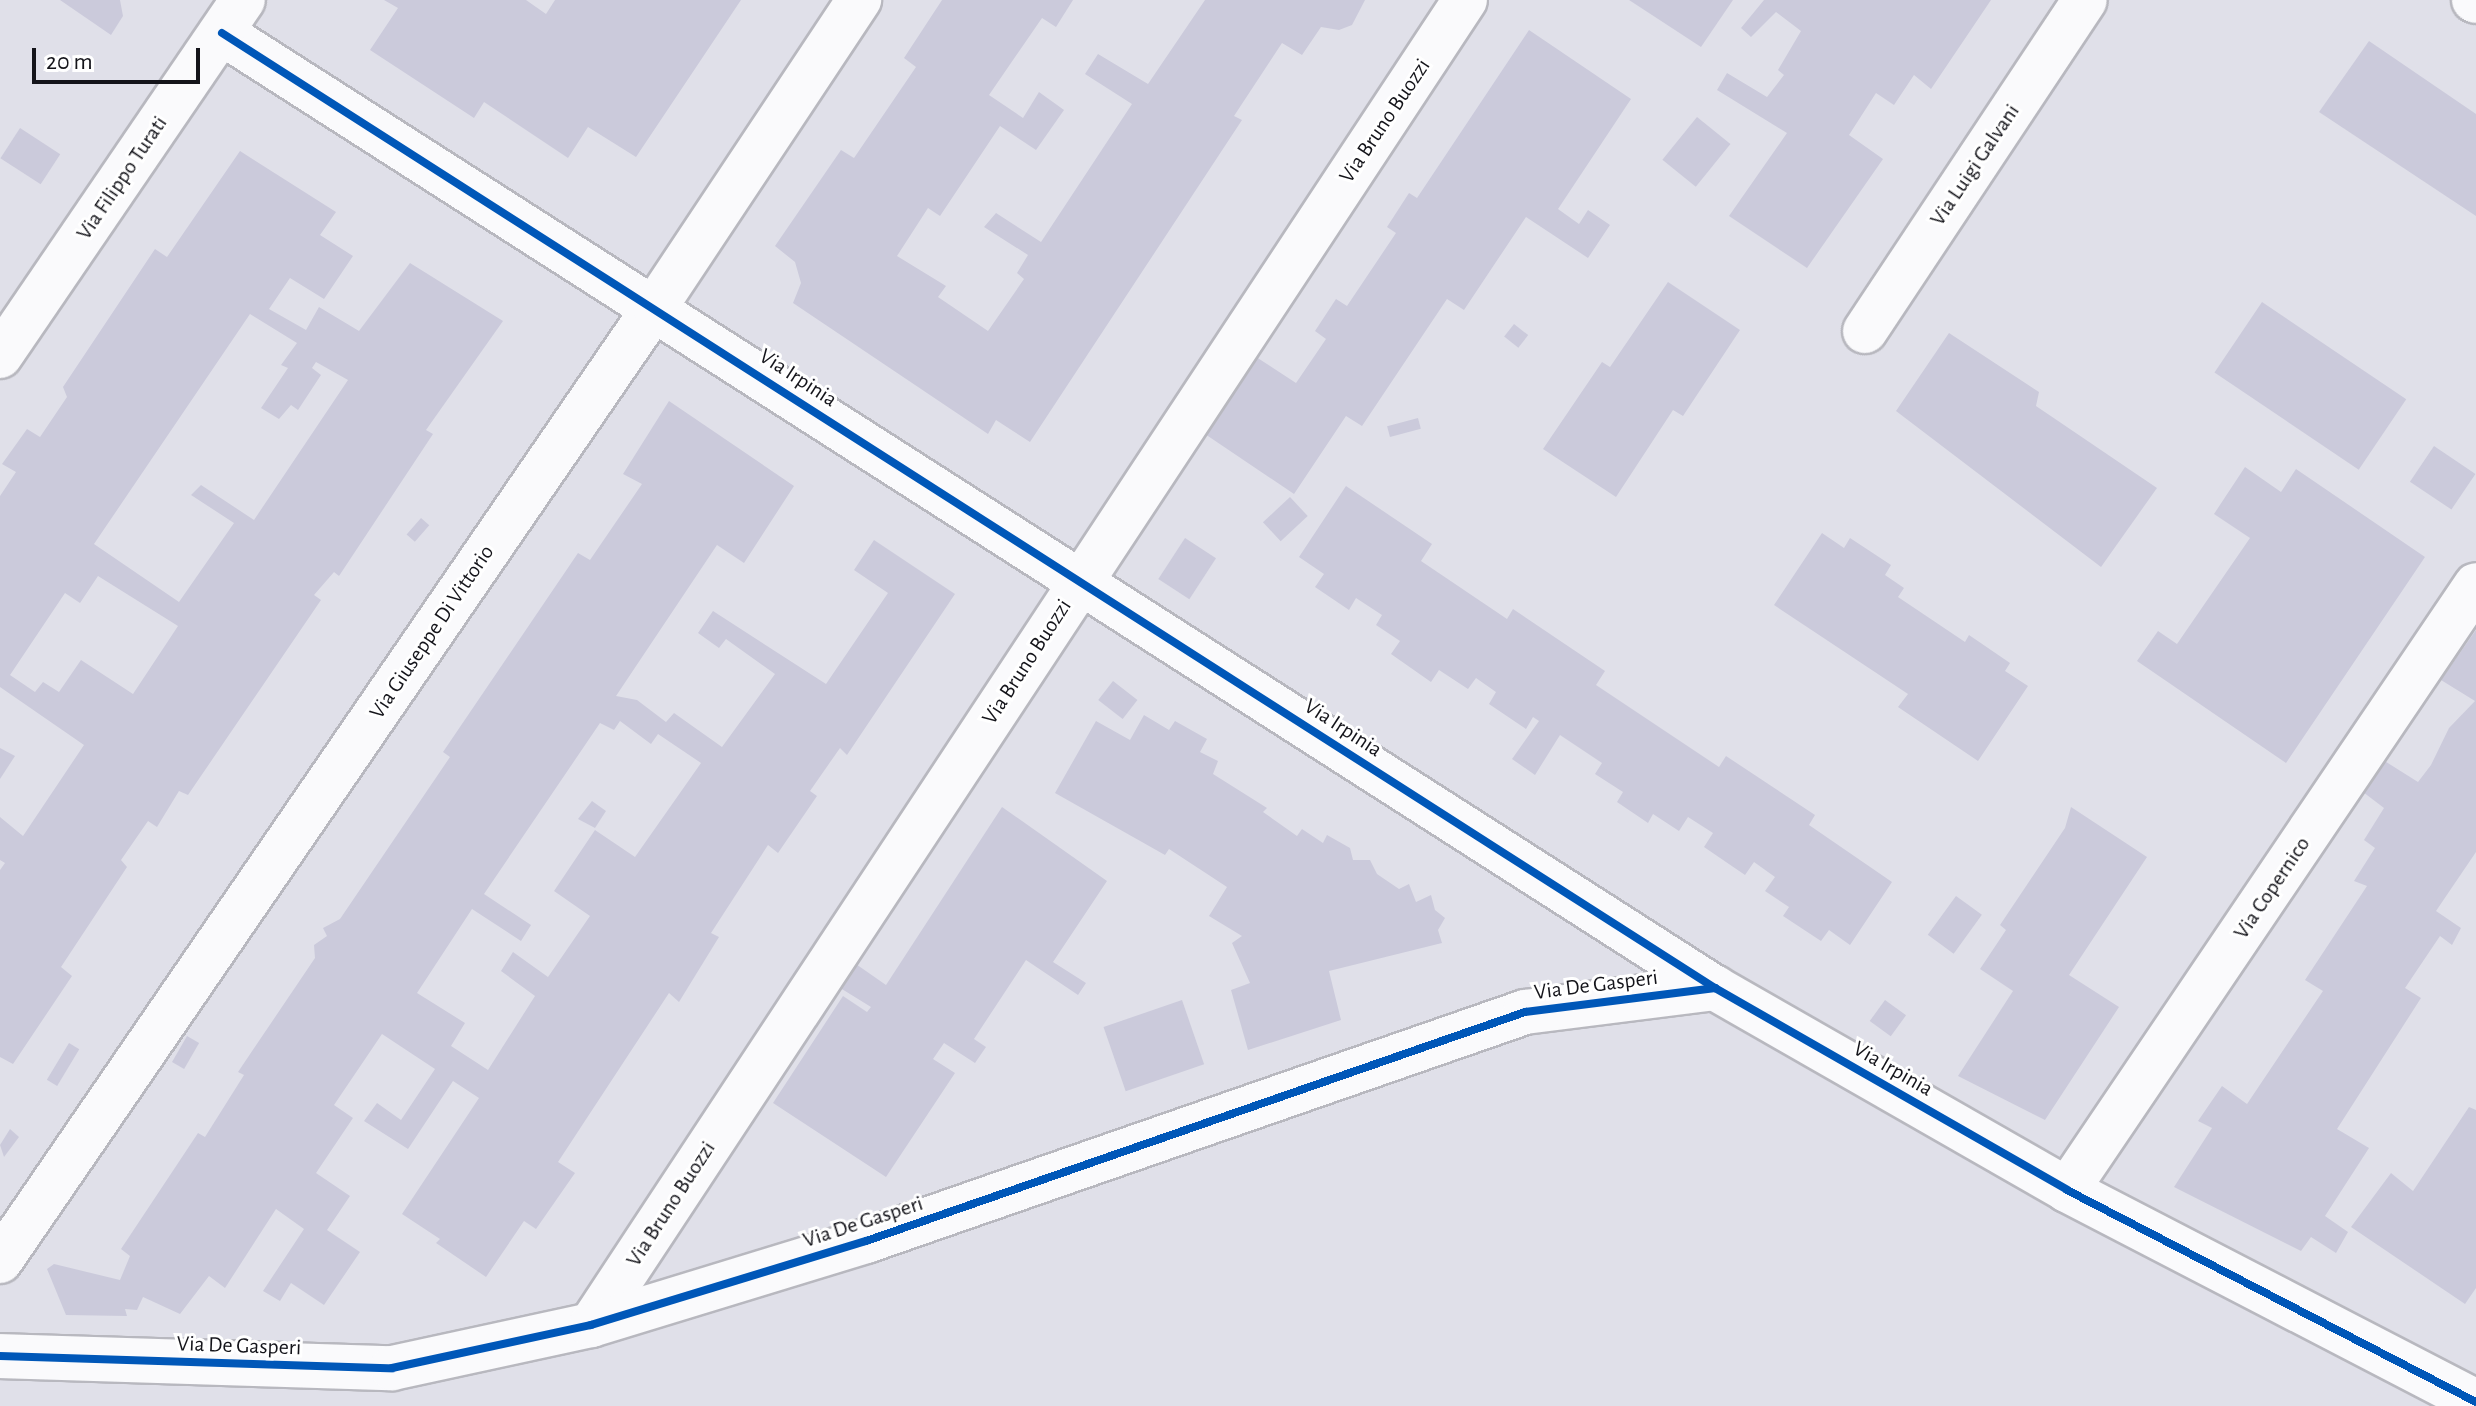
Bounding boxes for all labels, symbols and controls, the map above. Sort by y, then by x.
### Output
scale bar [36,32,204,82]
text: 20 m [46,50,93,74]
street label: Via Bruno Buozzi [1334,54,1436,188]
street label: Via Luigi Galvani [1925,99,2025,231]
street label: Via Filippo Turati [71,111,173,245]
street label: Via Irpinia [754,343,842,413]
street label: Via Giuseppe Di Vittorio [364,540,500,724]
street label: Via Bruno Buozzi [977,594,1077,730]
street label: Via Irpinia [1299,693,1387,763]
street label: Via Copernico [2228,832,2316,944]
street label: Via De Gasperi [1533,964,1659,1006]
street label: Via Irpinia [1848,1036,1938,1102]
street label: Via Bruno Buozzi [621,1136,721,1272]
street label: Via De Gasperi [800,1190,926,1254]
street label: Via De Gasperi [176,1331,302,1361]

